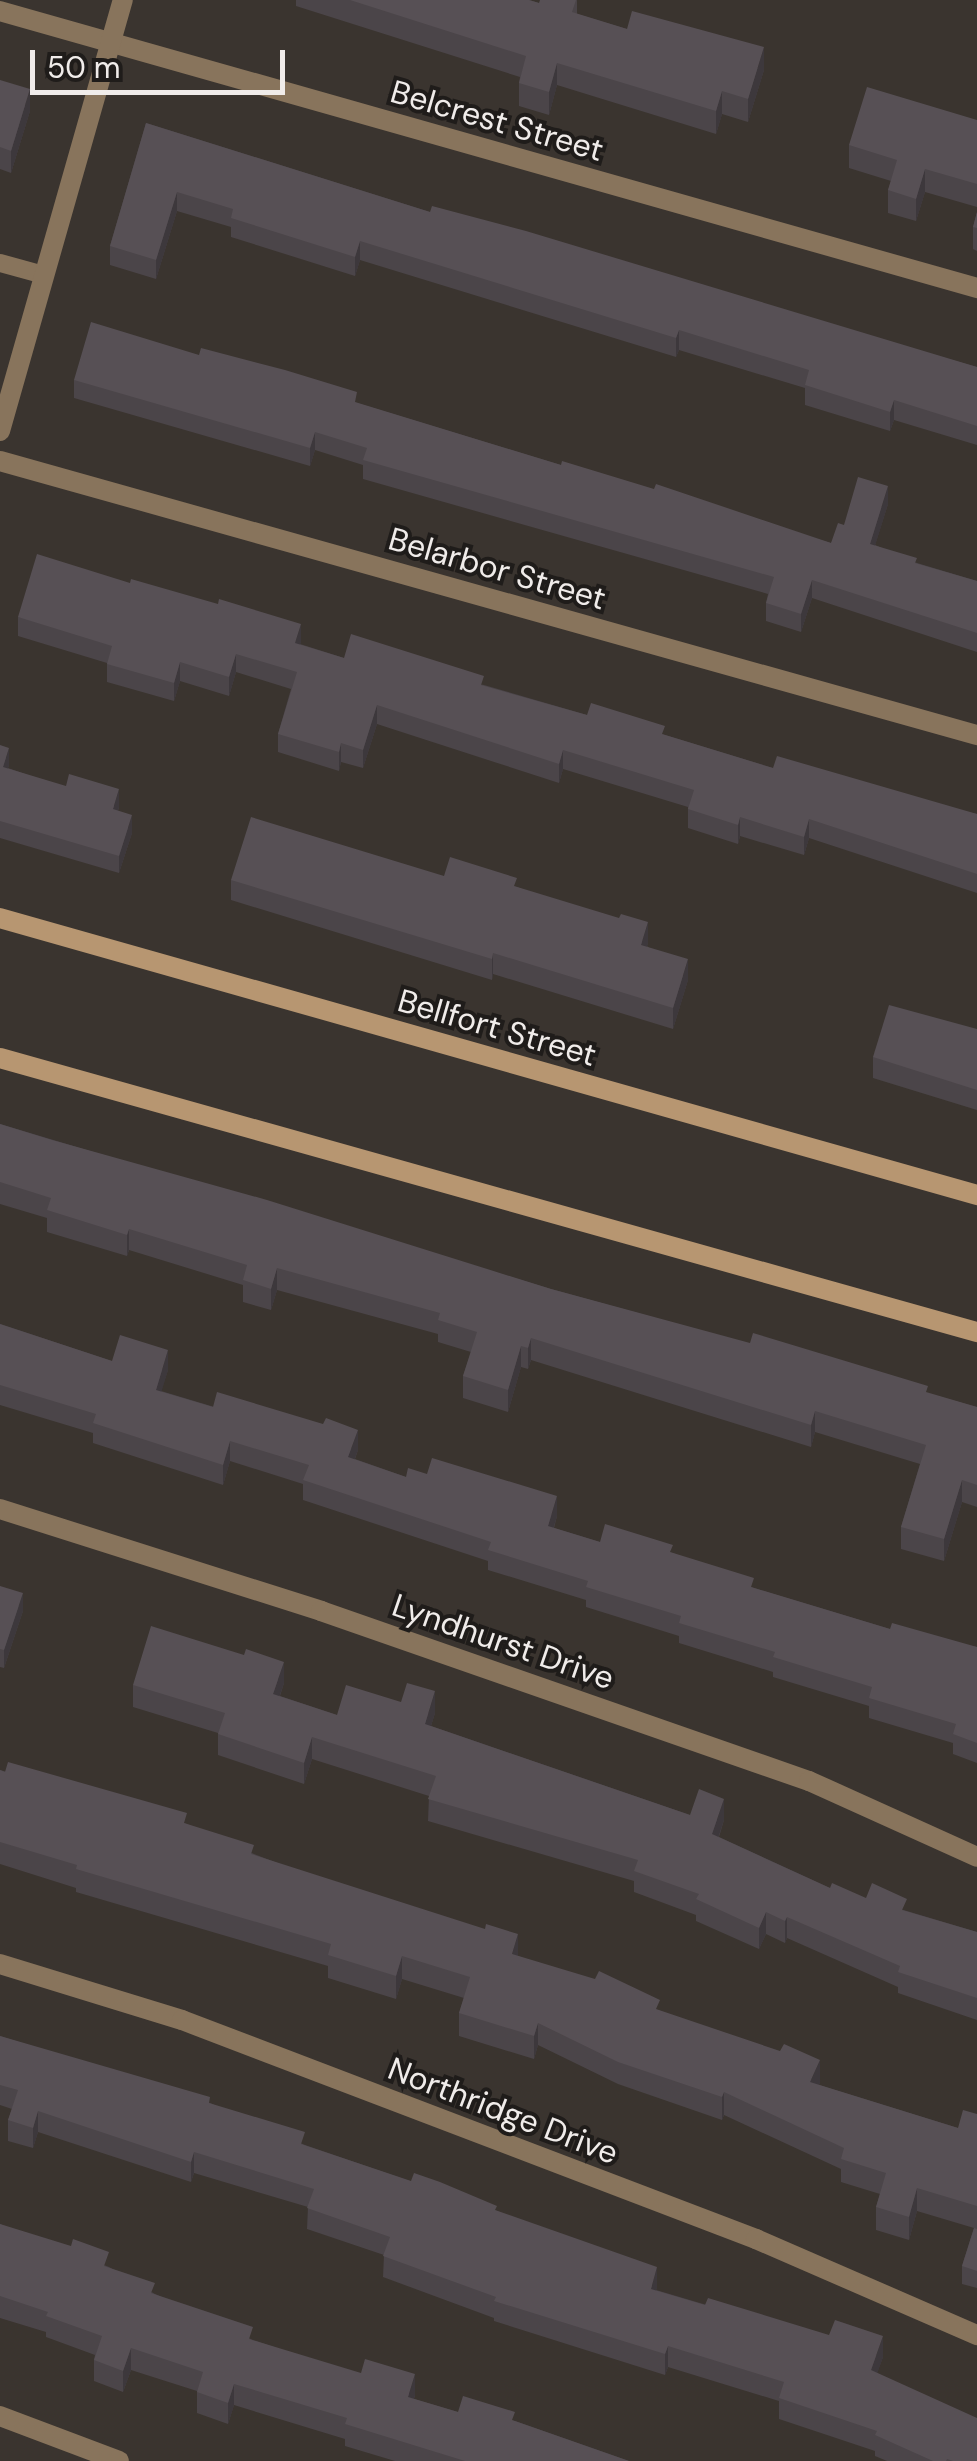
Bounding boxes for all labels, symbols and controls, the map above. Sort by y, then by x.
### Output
scale bar [35,30,290,92]
text: 50 m [47,48,121,87]
street label: Belcrest Street [386,72,608,170]
street label: Belarbor Street [384,520,610,618]
street label: Bellfort Street [393,981,601,1075]
street label: Lyndhurst Drive [387,1586,619,1698]
street label: Northridge Drive [383,2050,623,2172]

